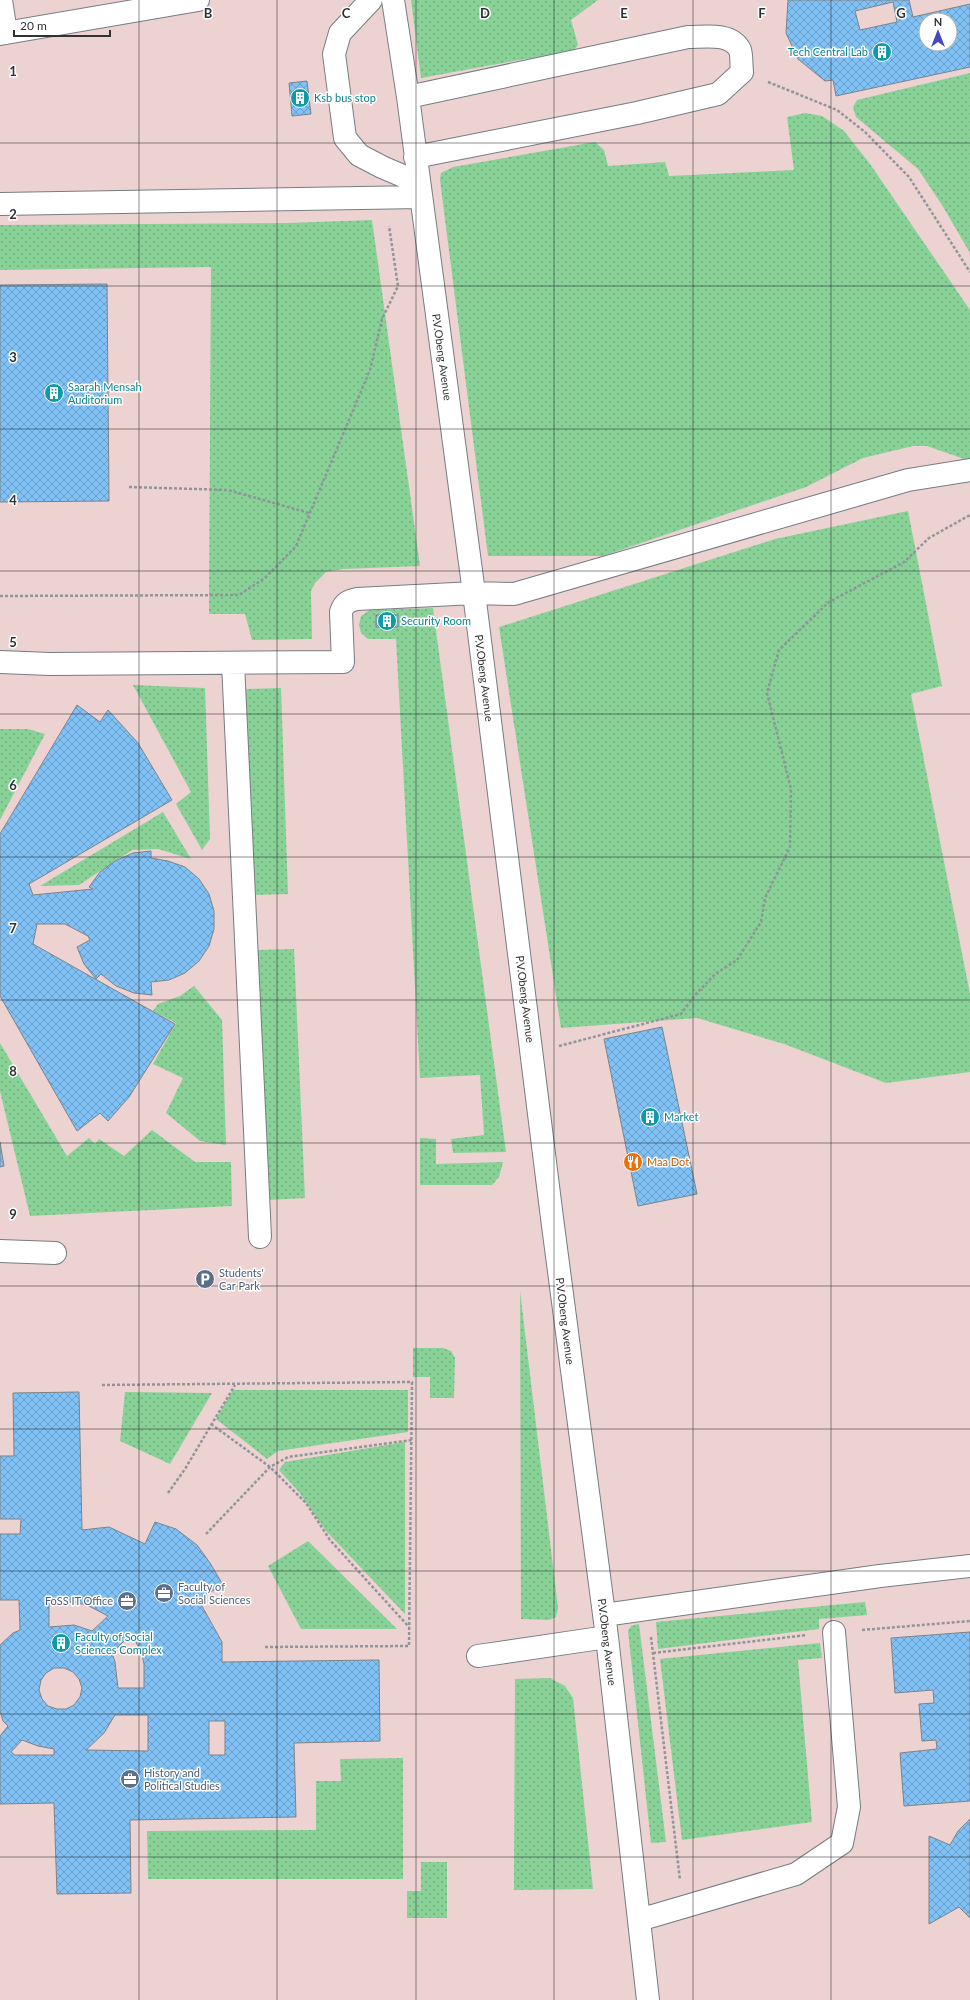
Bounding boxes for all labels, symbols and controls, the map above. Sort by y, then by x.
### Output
text: B [204,5,213,21]
text: C [342,5,351,21]
text: D [480,5,490,21]
text: E [620,5,628,21]
text: F [758,5,766,21]
text: G [896,5,906,21]
scale bar [14,12,110,38]
north arrow [918,12,958,52]
text: N [934,15,942,28]
text: 20 m [20,18,47,33]
building icon: Tech Central Lab [871,41,893,63]
place label: Tech Central Lab [788,45,868,58]
text: 1 [9,63,17,79]
building icon: Ksb bus stop [289,87,311,109]
place label: Ksb bus stop [314,91,376,104]
text: 2 [9,206,17,222]
street label: P.V.Obeng Avenue [430,313,455,401]
text: 3 [9,349,17,365]
place label: Saarah Mensah Auditorium [68,380,142,406]
building icon: Saarah Mensah Auditorium [43,382,65,404]
text: 4 [9,492,17,508]
building icon: Security Room [376,610,398,632]
place label: Security Room [401,614,471,627]
text: 5 [9,634,17,650]
street label: P.V.Obeng Avenue [473,634,496,722]
text: 6 [9,777,17,793]
text: 7 [9,920,17,936]
street label: P.V.Obeng Avenue [514,955,537,1043]
text: 8 [9,1063,17,1079]
building icon: Market [639,1106,661,1128]
place label: Market [664,1110,699,1123]
restaurant icon: Maa Dot [622,1151,644,1173]
place label: Maa Dot [647,1155,689,1168]
text: 9 [9,1206,17,1222]
place label: Students' Car Park [219,1266,264,1292]
parking icon: Students' Car Park [194,1268,216,1290]
street label: P.V.Obeng Avenue [554,1277,577,1365]
place label: Faculty of Social Sciences [178,1580,251,1606]
office icon: Faculty of Social Sciences [153,1582,175,1604]
office icon: FoSS IT Office [116,1590,138,1612]
place label: FoSS IT Office [45,1594,113,1607]
street label: P.V.Obeng Avenue [596,1598,619,1686]
place label: Faculty of Social Sciences Complex [75,1630,162,1656]
building icon: Faculty of Social Sciences Complex [50,1632,72,1654]
place label: History and Political Studies [144,1766,220,1792]
office icon: History and Political Studies [119,1768,141,1790]

